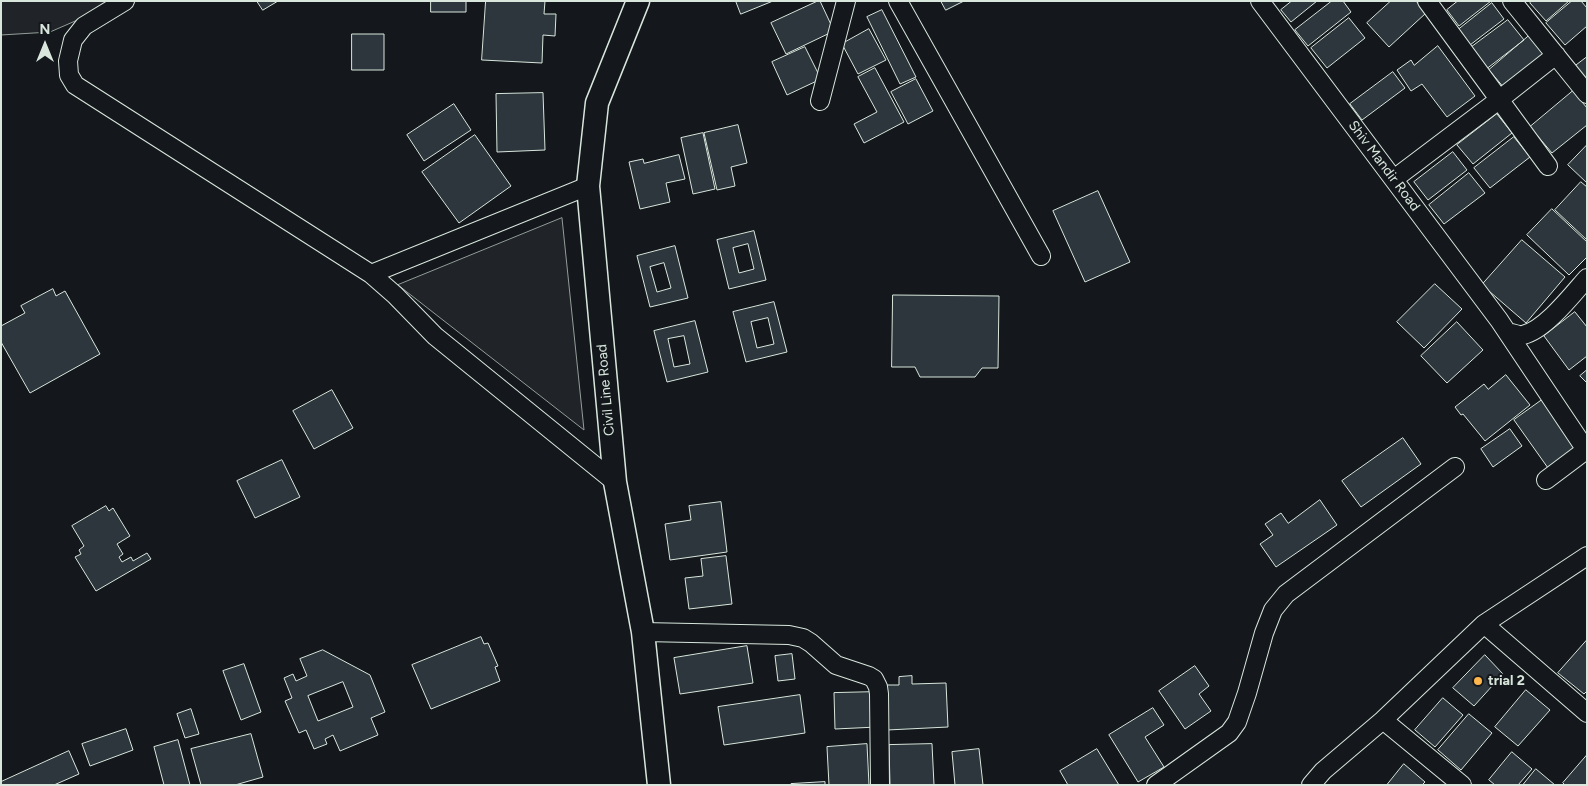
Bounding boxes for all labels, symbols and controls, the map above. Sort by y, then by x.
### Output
north arrow [20,20,70,70]
text: N [40,21,50,38]
street label: Shiv Mandir Road [1344,117,1424,215]
street label: Civil Line Road [594,343,618,437]
place label: trial 2 [1488,673,1525,689]
marker: trial 2 [1472,675,1484,687]

